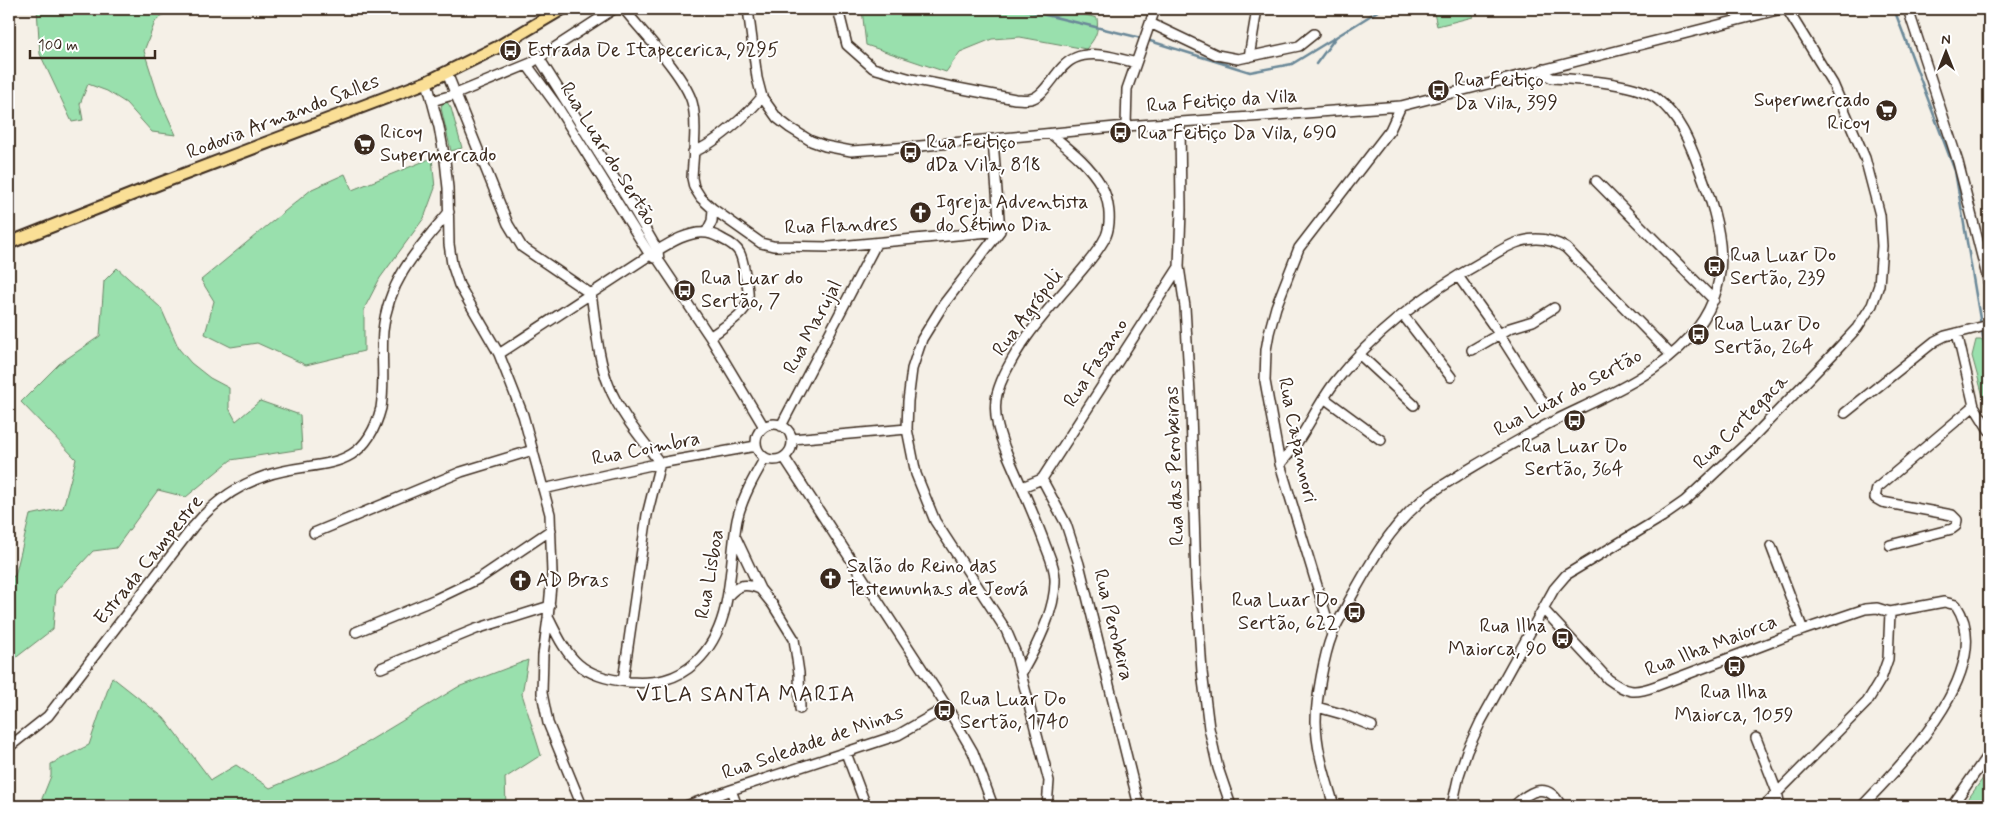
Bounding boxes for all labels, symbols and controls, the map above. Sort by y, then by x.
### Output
scale bar [30,28,155,60]
north arrow [1920,28,1970,78]
text: N [1941,31,1951,49]
text: 100 m [38,36,78,56]
place label: Estrada De Itapecerica, 9295 [527,37,779,64]
bus stop icon: Estrada De Itapecerica, 9295 [499,38,523,62]
place label: Rua Feitiço Da Vila, 399 [1454,67,1558,117]
street label: Rodovia Armando Salles [183,68,383,166]
street label: Rua Luar do Sertão [553,77,663,231]
bus stop icon: Rua Feitiço Da Vila, 399 [1426,79,1450,103]
street label: Rua Feitiço da Vila [1146,82,1298,120]
place label: Supermercado Ricoy [1754,87,1870,137]
supermarket icon: Supermercado Ricoy [1874,99,1898,123]
place label: Ricoy Supermercado [380,119,496,169]
place label: Rua Feitiço Da Vila, 690 [1137,120,1337,147]
bus stop icon: Rua Feitiço Da Vila, 690 [1109,121,1133,145]
place label: Rua Feitiço dDa Vila, 818 [926,129,1041,179]
supermarket icon: Ricoy Supermercado [352,132,376,156]
bus stop icon: Rua Feitiço dDa Vila, 818 [898,141,922,165]
place label: Igreja Adventista do Sétimo Dia [936,189,1089,239]
church icon: Igreja Adventista do Sétimo Dia [908,201,932,225]
street label: Rua Flandres [784,211,898,241]
place label: Rua Luar Do Sertão, 239 [1730,242,1836,292]
bus stop icon: Rua Luar Do Sertão, 239 [1702,254,1726,278]
street label: Rua Agrópoli [986,264,1070,362]
place label: Rua Luar do Sertão, 7 [701,265,803,315]
street label: Rua Marujal [777,275,849,379]
bus stop icon: Rua Luar do Sertão, 7 [673,278,697,302]
place label: Rua Luar Do Sertão, 264 [1714,311,1820,361]
street label: Rua Fasano [1057,313,1135,413]
bus stop icon: Rua Luar Do Sertão, 264 [1686,323,1710,347]
street label: Rua Luar do Sertão [1489,342,1647,444]
street label: Rua Cortegaca [1687,368,1795,476]
street label: Rua Capannori [1271,375,1323,505]
street label: Rua das Perobeiras [1159,386,1191,546]
bus stop icon: Rua Luar Do Sertão, 364 [1562,408,1586,432]
street label: Rua Coimbra [590,425,702,473]
place label: Rua Luar Do Sertão, 364 [1521,433,1627,483]
street label: Estrada Campestre [88,489,210,631]
street label: Rua Lisboa [689,527,731,621]
place label: Salão do Reino das Testemunhas de Jeová [847,553,1029,603]
church icon: Salão do Reino das Testemunhas de Jeová [819,566,843,590]
street label: Rua Perobeira [1086,566,1140,684]
place label: AD Bras [536,567,609,594]
church icon: AD Bras [508,568,532,592]
place label: Rua Luar Do Sertão, 622 [1232,587,1338,637]
bus stop icon: Rua Luar Do Sertão, 622 [1342,600,1366,624]
street label: Rua Ilha Maiorca [1641,608,1781,684]
place label: Rua Ilha Maiorca, 90 [1448,613,1547,663]
bus stop icon: Rua Ilha Maiorca, 90 [1551,626,1575,650]
bus stop icon: Rua Ilha Maiorca, 1059 [1722,654,1746,678]
place label: Rua Ilha Maiorca, 1059 [1674,679,1794,729]
district label: VILA SANTA MARIA [636,681,856,709]
place label: Rua Luar Do Sertão, 1740 [960,686,1069,736]
street label: Rua Soledade de Minas [718,699,908,787]
bus stop icon: Rua Luar Do Sertão, 1740 [932,699,956,723]

